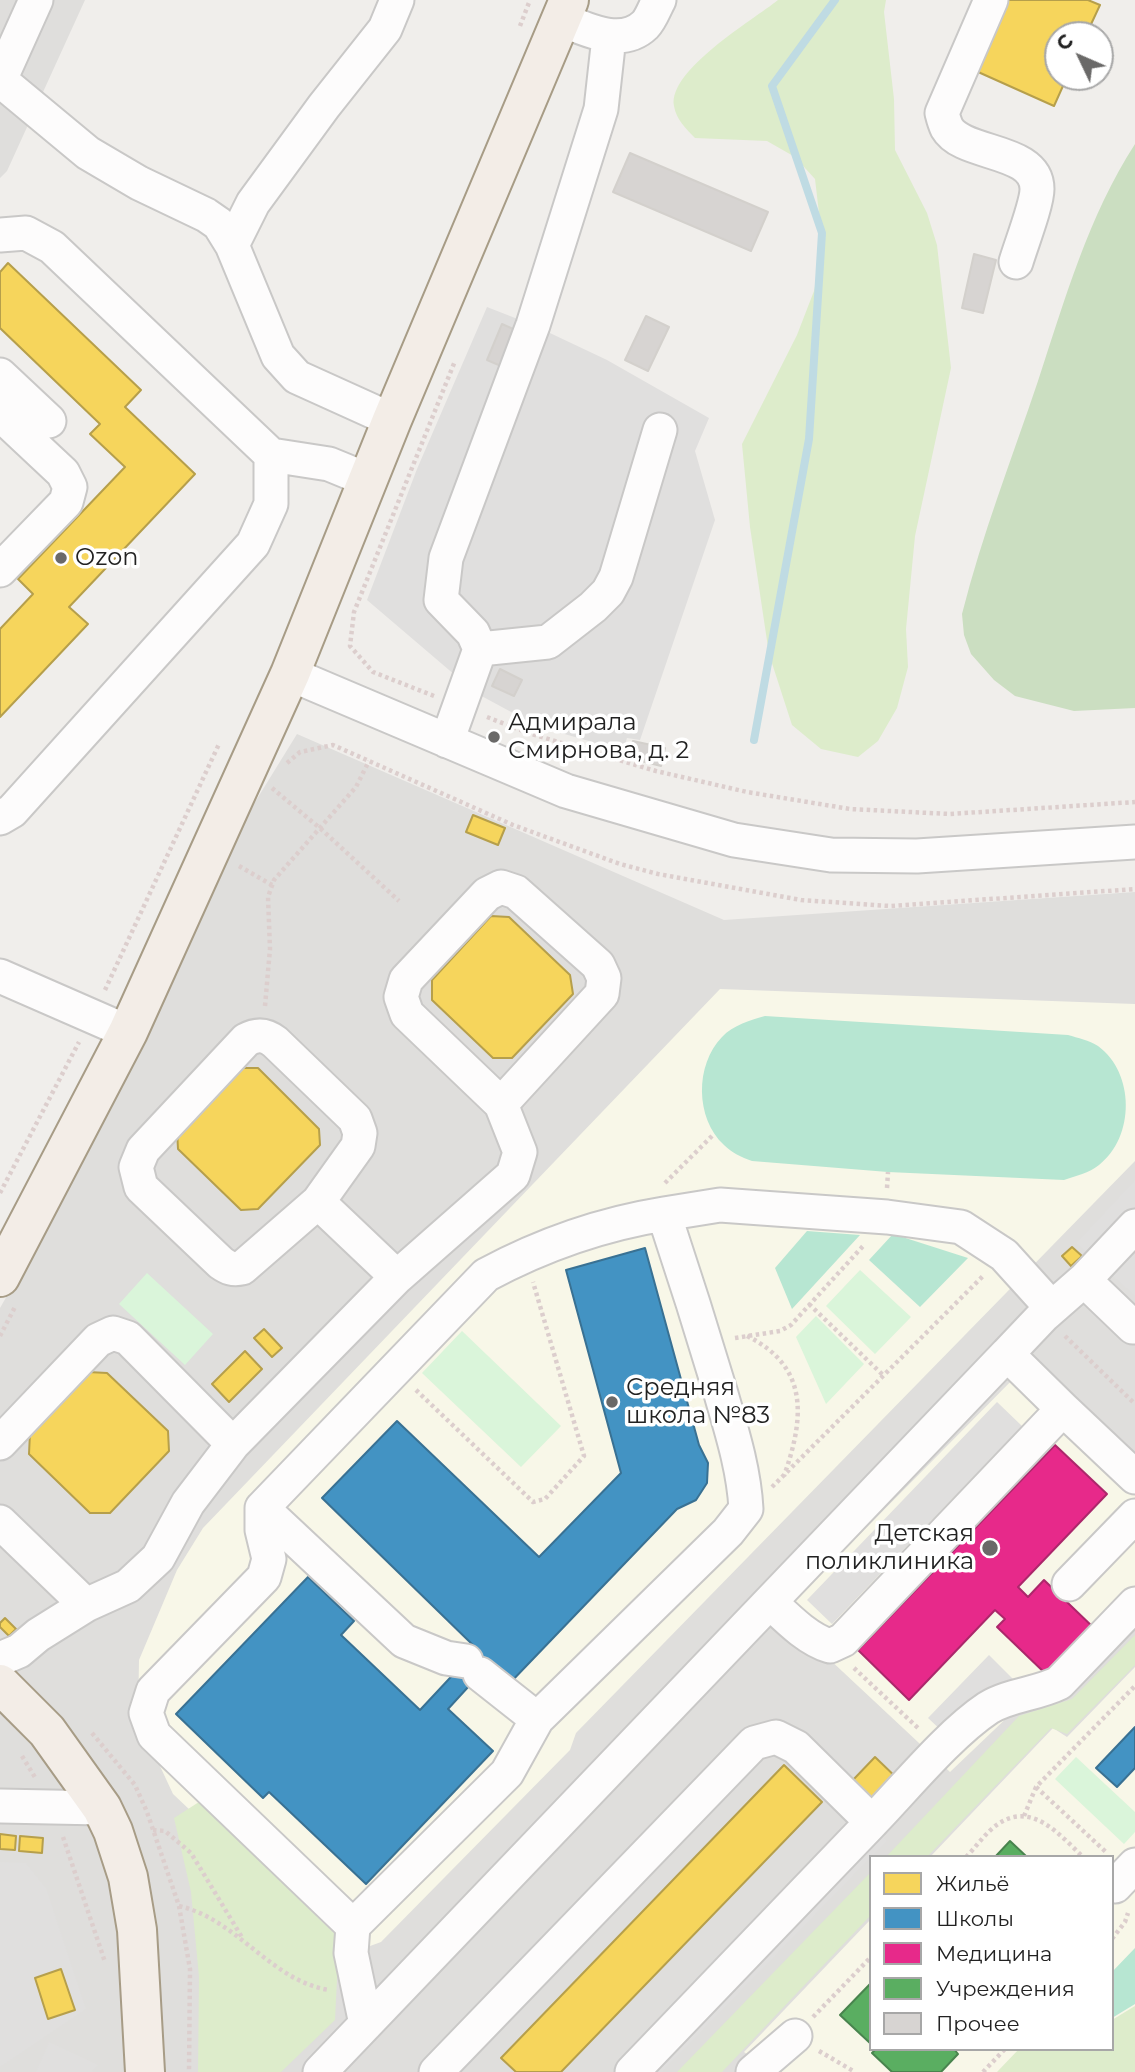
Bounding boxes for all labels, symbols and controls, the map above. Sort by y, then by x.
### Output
north arrow [1044,21,1114,91]
text: С [1052,30,1078,55]
place label: Ozon [75,544,138,572]
marker: Ozon [53,550,69,566]
place label: Адмирала Смирнова, д. 2 [508,709,689,765]
marker: Адмирала Смирнова, д. 2 [486,729,502,745]
place label: Средняя школа №83 [626,1374,770,1430]
marker: Средняя школа №83 [604,1394,620,1410]
place label: Детская поликлиника [805,1520,974,1576]
marker: Детская поликлиника [980,1538,1000,1558]
legend [869,1855,1114,2051]
text: Жильё [936,1871,1010,1896]
text: Школы [936,1906,1014,1931]
text: Медицина [936,1941,1052,1966]
text: Учреждения [936,1976,1075,2001]
text: Прочее [936,2011,1020,2036]

